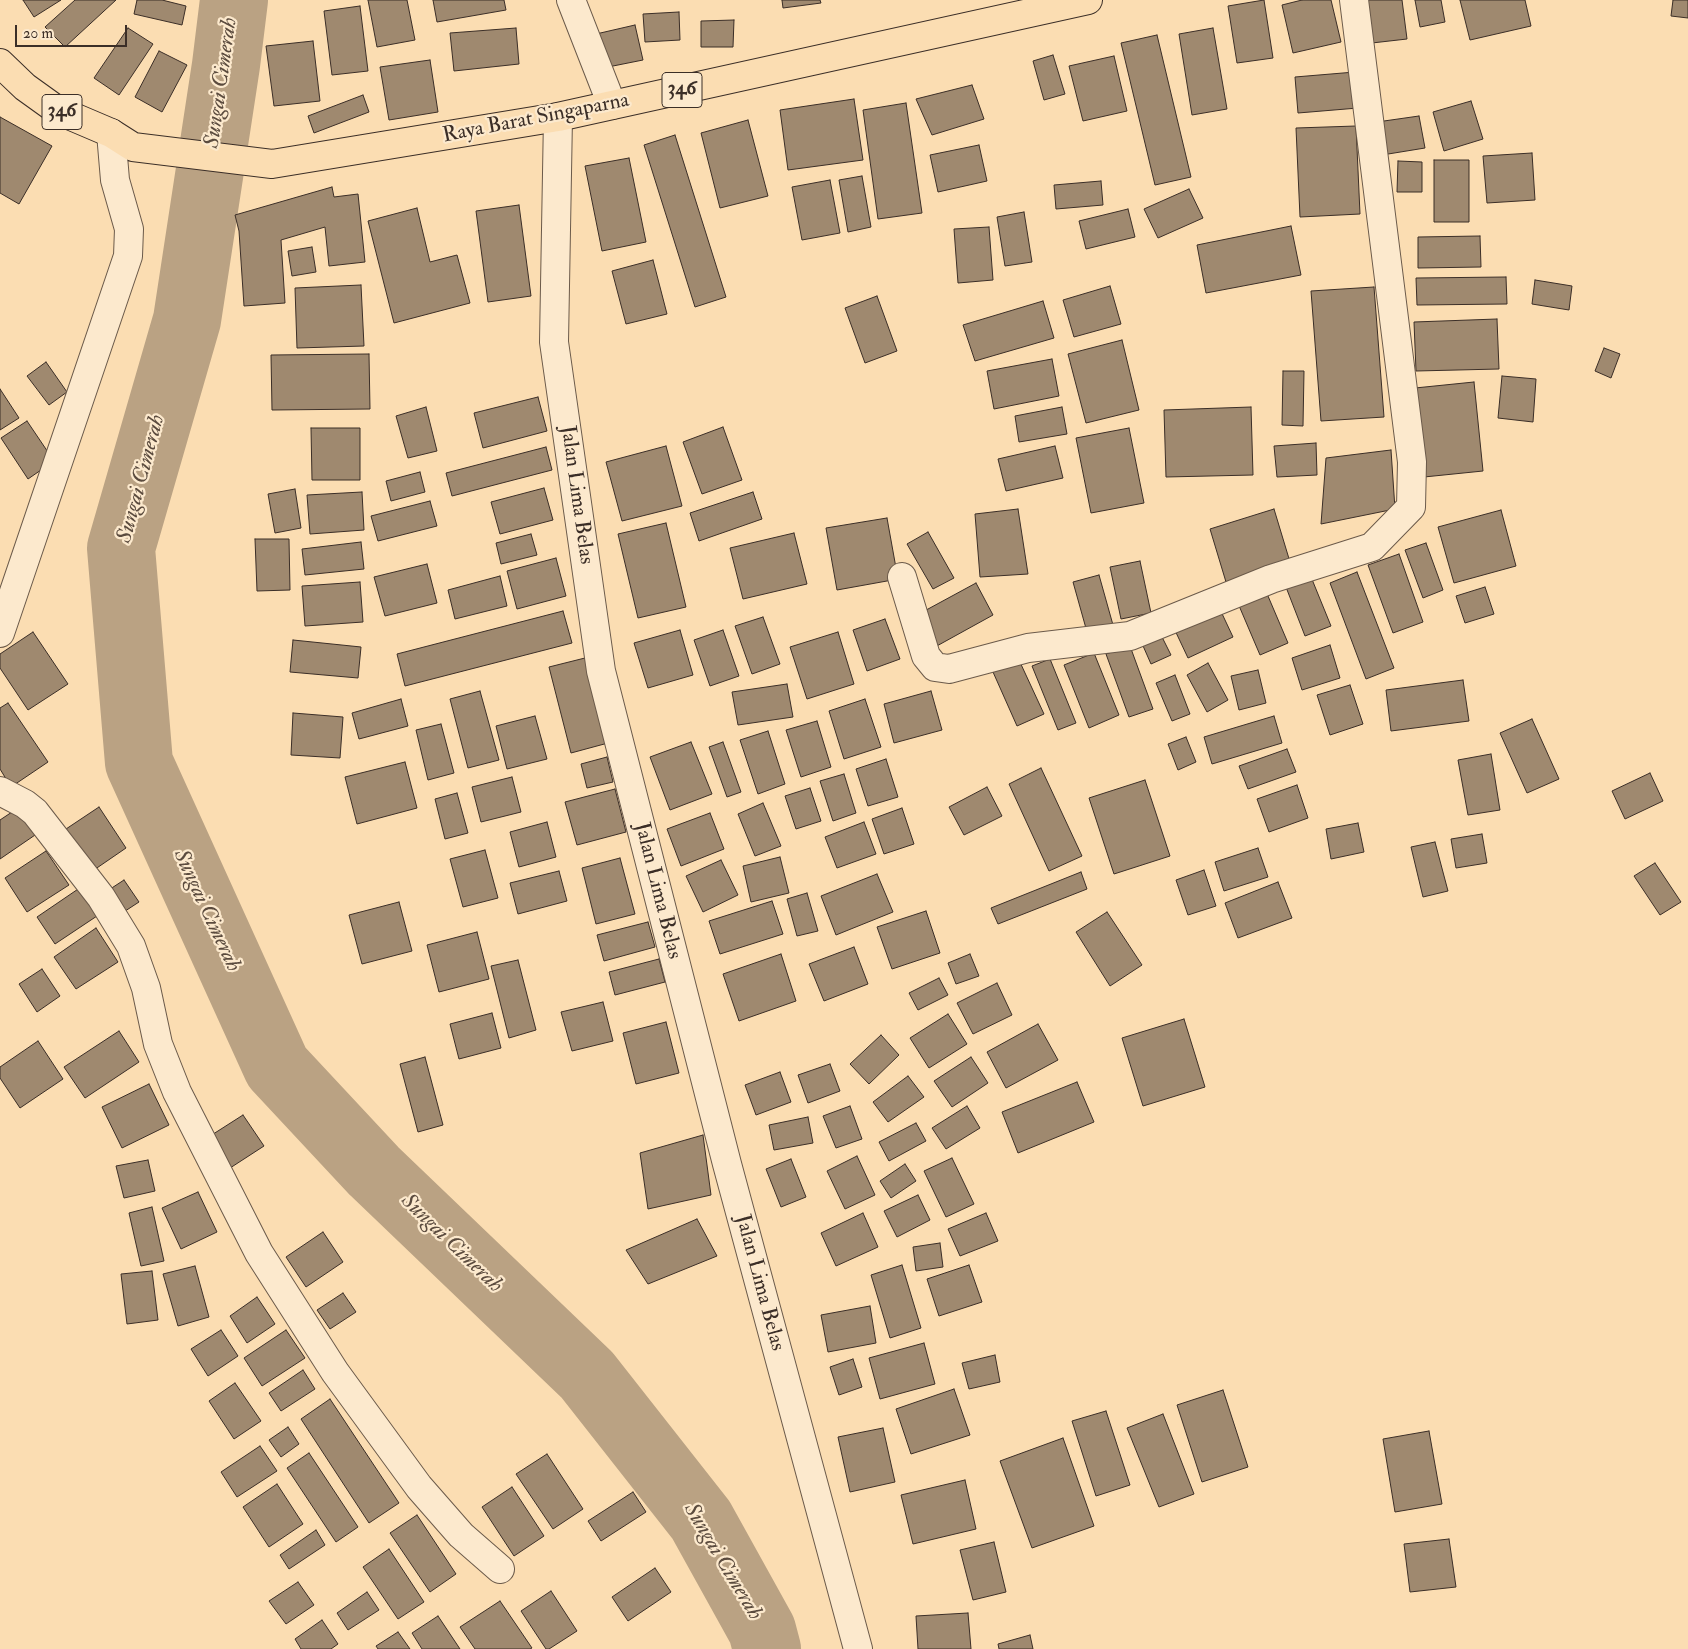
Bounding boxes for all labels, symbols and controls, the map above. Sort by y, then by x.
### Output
scale bar [18,15,130,47]
water label: Sungai Cimerah [200,16,244,150]
text: 20 m [23,24,53,43]
road number: 346 [662,72,702,108]
street label: Raya Barat Singaparna [441,89,631,149]
road number: 346 [42,94,82,130]
water label: Sungai Cimerah [112,412,172,546]
street label: Jalan Lima Belas [554,424,598,566]
street label: Jalan Lima Belas [628,820,686,962]
water label: Sungai Cimerah [166,846,246,976]
water label: Sungai Cimerah [394,1189,508,1299]
street label: Jalan Lima Belas [729,1212,789,1354]
water label: Sungai Cimerah [677,1499,767,1625]

